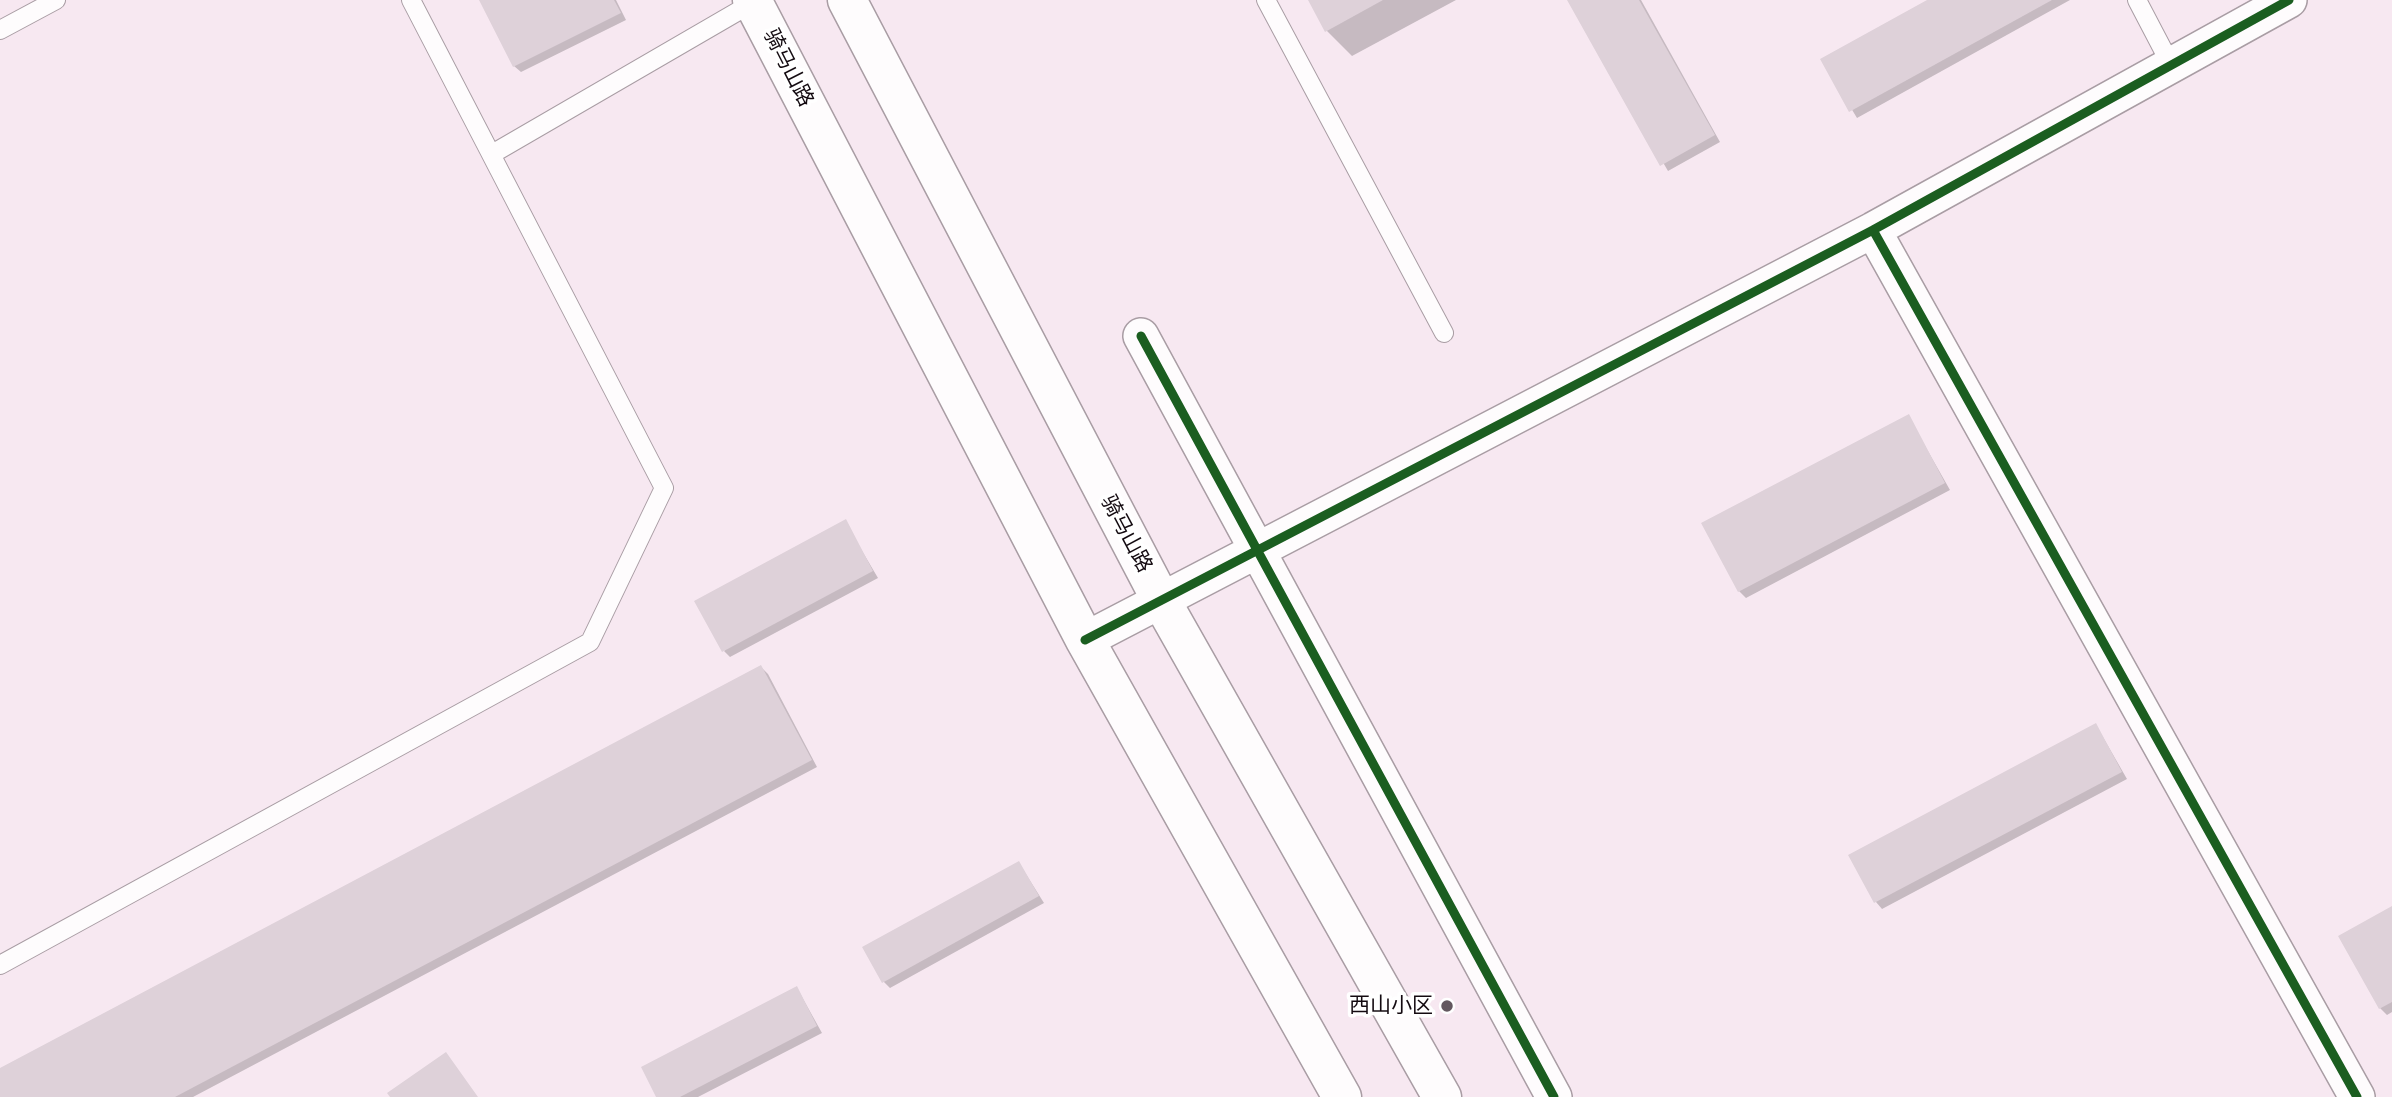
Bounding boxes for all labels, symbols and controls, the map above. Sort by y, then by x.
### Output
street label: 骑马山路 [758,25,818,111]
street label: 骑马山路 [1095,491,1157,577]
place label: 西山小区 [1349,993,1433,1019]
marker: 西山小区 [1439,998,1455,1014]

